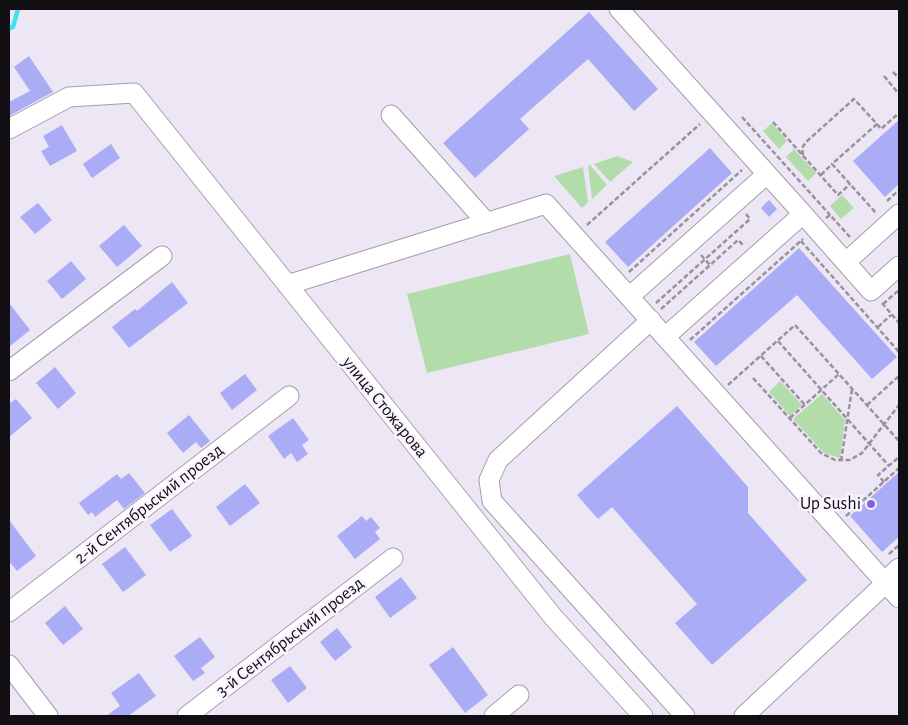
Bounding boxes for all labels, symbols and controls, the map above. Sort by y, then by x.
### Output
street label: улица Стожарова [338,352,432,462]
street label: 2-й Сентябрьский проезд [70,439,228,569]
place label: Up Sushi [800,493,861,515]
marker: Up Sushi [865,498,877,510]
street label: 3-й Сентябрьский проезд [212,572,368,702]

